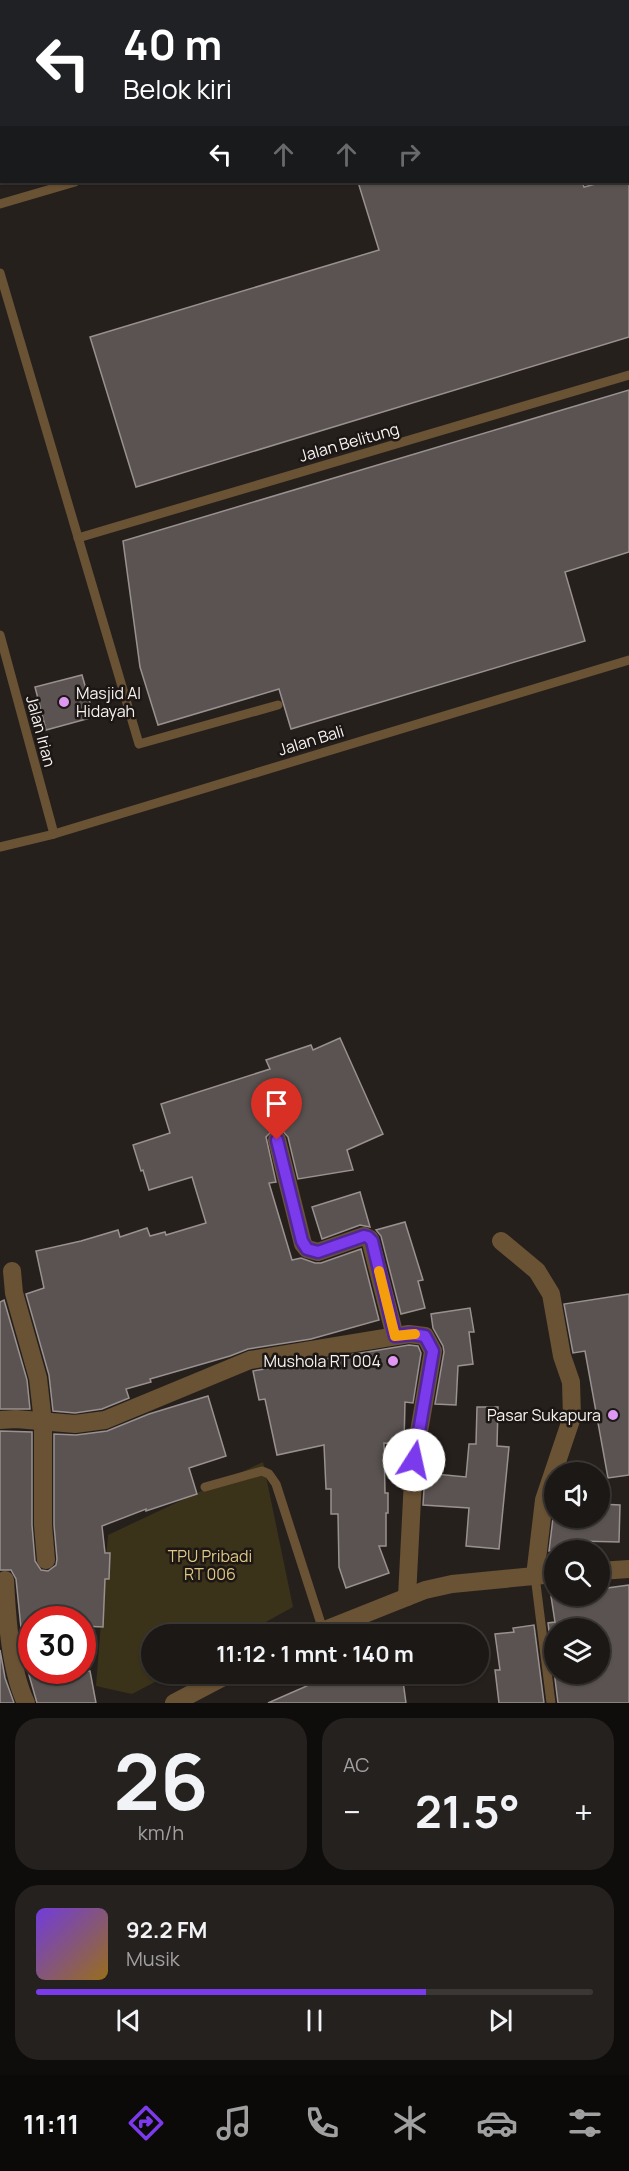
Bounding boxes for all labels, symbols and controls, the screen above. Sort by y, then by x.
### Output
text: 40 m [123,15,222,73]
icon: left [24,24,102,102]
text: Belok kiri [123,70,232,107]
icon: left [204,138,237,171]
icon: ahead [267,138,300,171]
icon: ahead [330,138,363,171]
icon: right [393,138,426,171]
street label: Jalan Belitung [296,417,402,467]
place label: Masjid Al Hidayah [76,682,141,722]
street label: Jalan Irian [21,693,61,769]
marker: Masjid Al Hidayah [57,695,71,709]
street label: Jalan Bali [275,720,347,760]
pin [251,1078,302,1140]
icon: arrive [260,1087,293,1120]
place label: Mushola RT 004 [264,1350,381,1372]
marker: Mushola RT 004 [386,1354,400,1368]
place label: Pasar Sukapura [487,1404,601,1426]
marker: Pasar Sukapura [606,1408,620,1422]
position arrow [382,1428,446,1492]
map controls [544,1462,610,1684]
button: sound [544,1462,610,1528]
button: search [544,1540,610,1606]
park label: TPU Pribadi RT 006 [168,1545,252,1585]
speed limit sign: 30 [18,1606,96,1684]
button: layers [544,1618,610,1684]
text: 11:12 · 1 mnt · 140 m [216,1639,414,1669]
text: 26 [114,1727,208,1833]
text: AC [343,1751,370,1778]
text: 21.5° [415,1780,520,1842]
text: − [343,1789,361,1834]
text: + [574,1789,593,1834]
text: km/h [138,1819,184,1846]
text: 92.2 FM [126,1915,207,1945]
text: Musik [126,1945,180,1972]
icon: previous [112,2004,145,2037]
icon: pause [298,2004,331,2037]
icon: next [484,2004,517,2037]
icon: directions [125,2102,167,2144]
icon: music [213,2102,255,2144]
icon: phone [301,2102,343,2144]
icon: climate [389,2102,431,2144]
icon: car [476,2102,518,2144]
icon: filters [564,2102,606,2144]
text: 11:11 [23,2105,79,2142]

